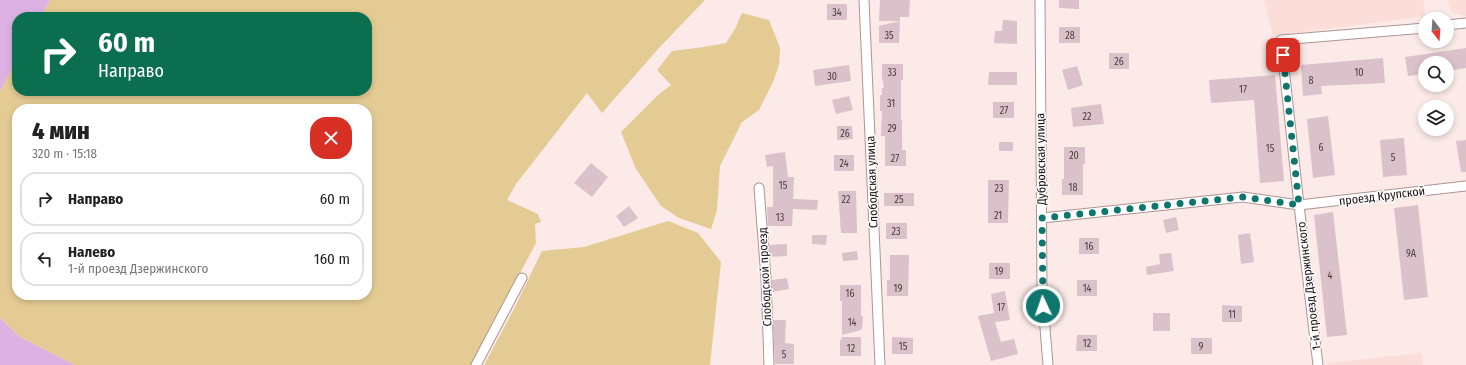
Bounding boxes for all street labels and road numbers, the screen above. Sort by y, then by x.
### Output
street label: Дубровская улица [1033,113,1049,206]
street label: Слободская улица [863,136,881,228]
street label: проезд Крупской [1338,184,1426,208]
street label: 1-й проезд Дзержинского [1294,221,1324,351]
street label: Слободской проезд [755,227,775,327]

